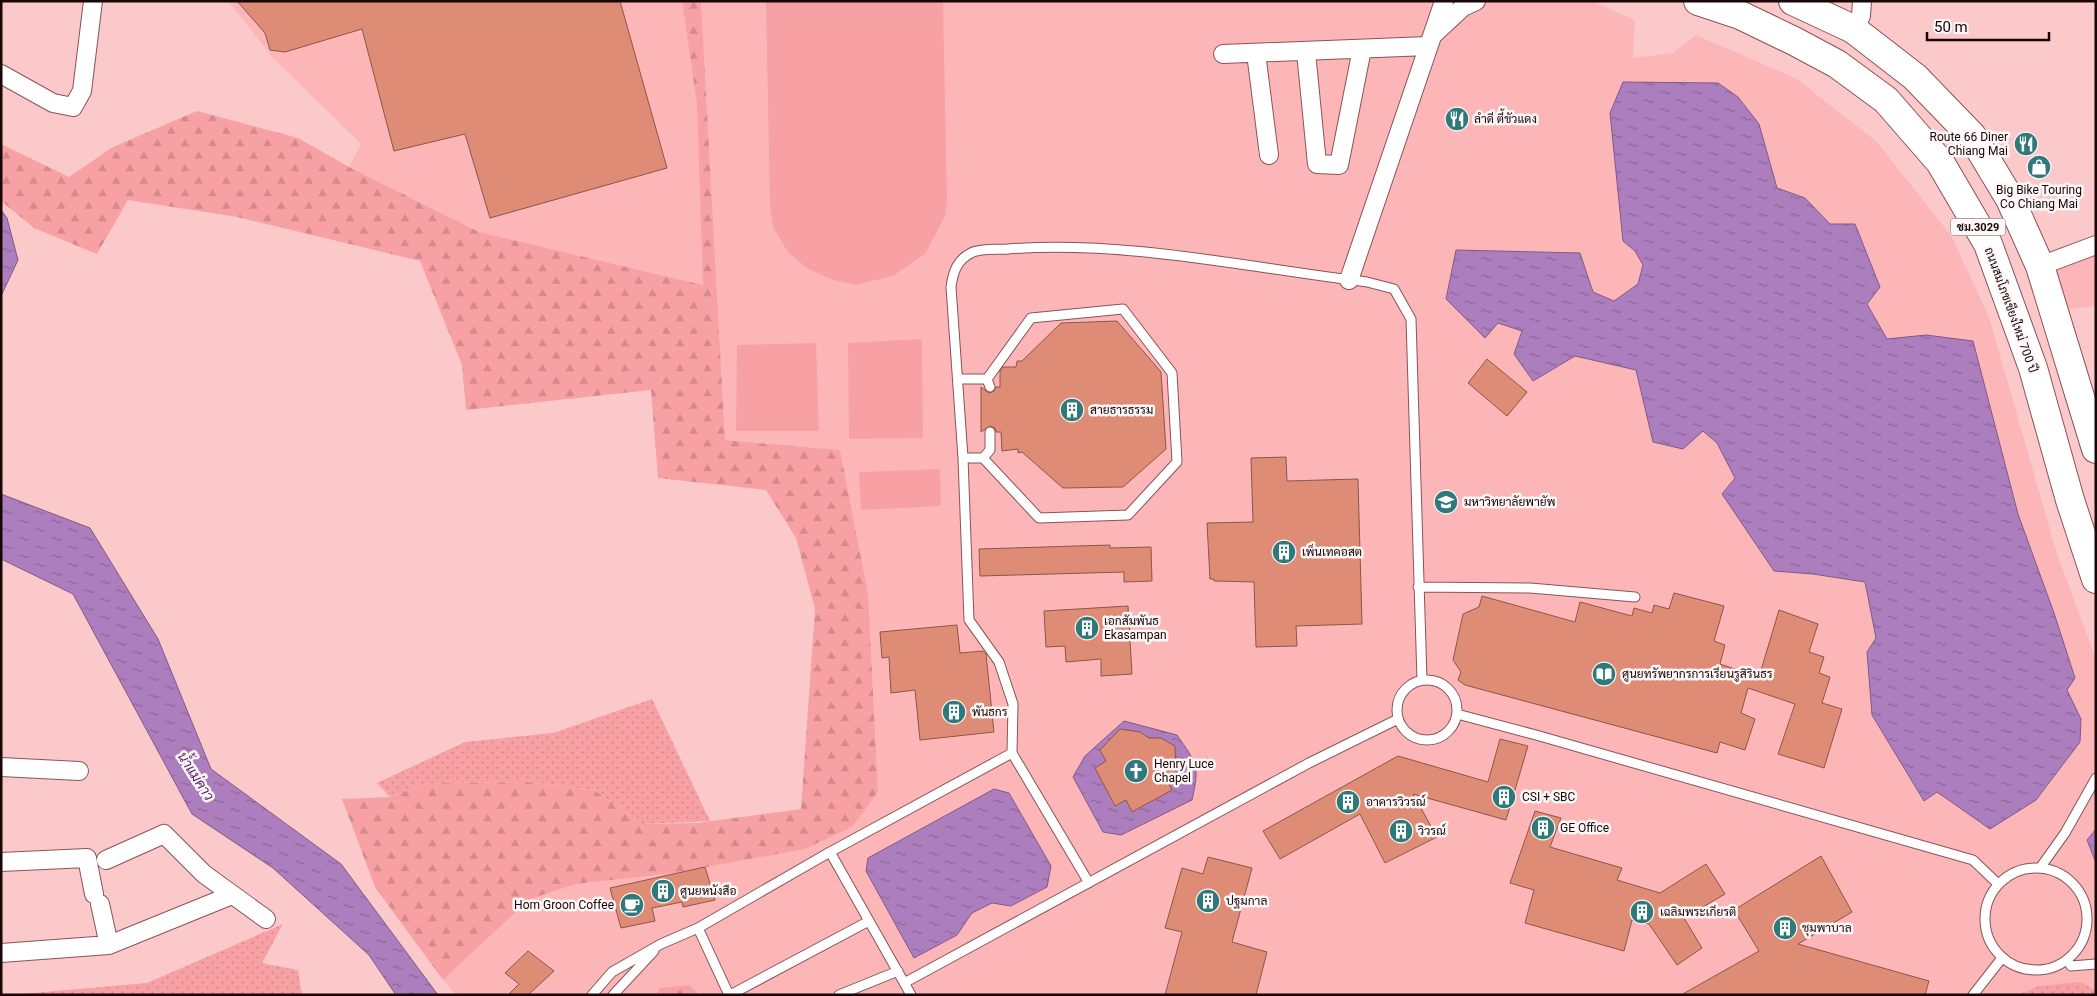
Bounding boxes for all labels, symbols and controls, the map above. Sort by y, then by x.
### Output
scale bar [1927,10,2050,42]
text: 50 m [1934,18,1968,36]
restaurant icon: ลำดี ตี้ขัวแดง [1444,106,1470,132]
place label: ลำดี ตี้ขัวแดง [1474,108,1537,126]
place label: Route 66 Diner Chiang Mai [1930,130,2008,158]
restaurant icon: Route 66 Diner Chiang Mai [2013,131,2039,157]
shop icon: Big Bike Touring Co Chiang Mai [2026,154,2052,180]
place label: Big Bike Touring Co Chiang Mai [1996,183,2082,211]
road number: ชม.3029 [1950,218,2006,236]
street label: ถนนสมโภชเชียงใหม่ 700 ปี [1982,245,2041,375]
building icon: สายธารธรรม [1059,397,1085,423]
place label: สายธารธรรม [1090,403,1153,417]
school or university icon: มหาวิทยาลัยพายัพ [1433,489,1459,515]
place label: มหาวิทยาลัยพายัพ [1464,495,1555,509]
building icon: เพ็นเทคอสต [1271,539,1297,565]
place label: เพ็นเทคอสต [1302,543,1362,559]
place label: เอกสัมพันธ Ekasampan [1104,614,1167,642]
building icon: เอกสัมพันธ Ekasampan [1074,615,1100,641]
library icon: ศูนยทรัพยากรการเรียนรูสิรินธร [1591,661,1617,687]
place label: ศูนยทรัพยากรการเรียนรูสิรินธร [1622,666,1773,682]
building icon: พันธกร [941,699,967,725]
place label: พันธกร [972,705,1008,719]
water label: น้ำแม่คาว [174,746,221,803]
place label: Henry Luce Chapel [1154,757,1214,785]
church icon: Henry Luce Chapel [1123,758,1149,784]
building icon: CSI + SBC [1491,784,1517,810]
building icon: อาคารวิวรณ์ [1335,789,1361,815]
place label: CSI + SBC [1522,790,1576,804]
place label: อาคารวิวรณ์ [1366,794,1426,809]
building icon: GE Office [1530,815,1556,841]
building icon: วิวรณ์ [1388,818,1414,844]
place label: GE Office [1560,821,1609,835]
place label: วิวรณ์ [1417,823,1446,838]
building icon: ศูนยหนังสือ [650,878,676,904]
place label: ศูนยหนังสือ [680,884,736,899]
building icon: ปฐมกาล [1195,888,1221,914]
cafe icon: Hom Groon Coffee [619,892,645,918]
place label: ปฐมกาล [1226,894,1267,909]
place label: Hom Groon Coffee [514,898,614,912]
building icon: เฉลิมพระเกียรติ [1629,899,1655,925]
place label: เฉลิมพระเกียรติ [1660,904,1736,919]
building icon: ชุมพาบาล [1772,915,1798,941]
place label: ชุมพาบาล [1802,921,1852,937]

